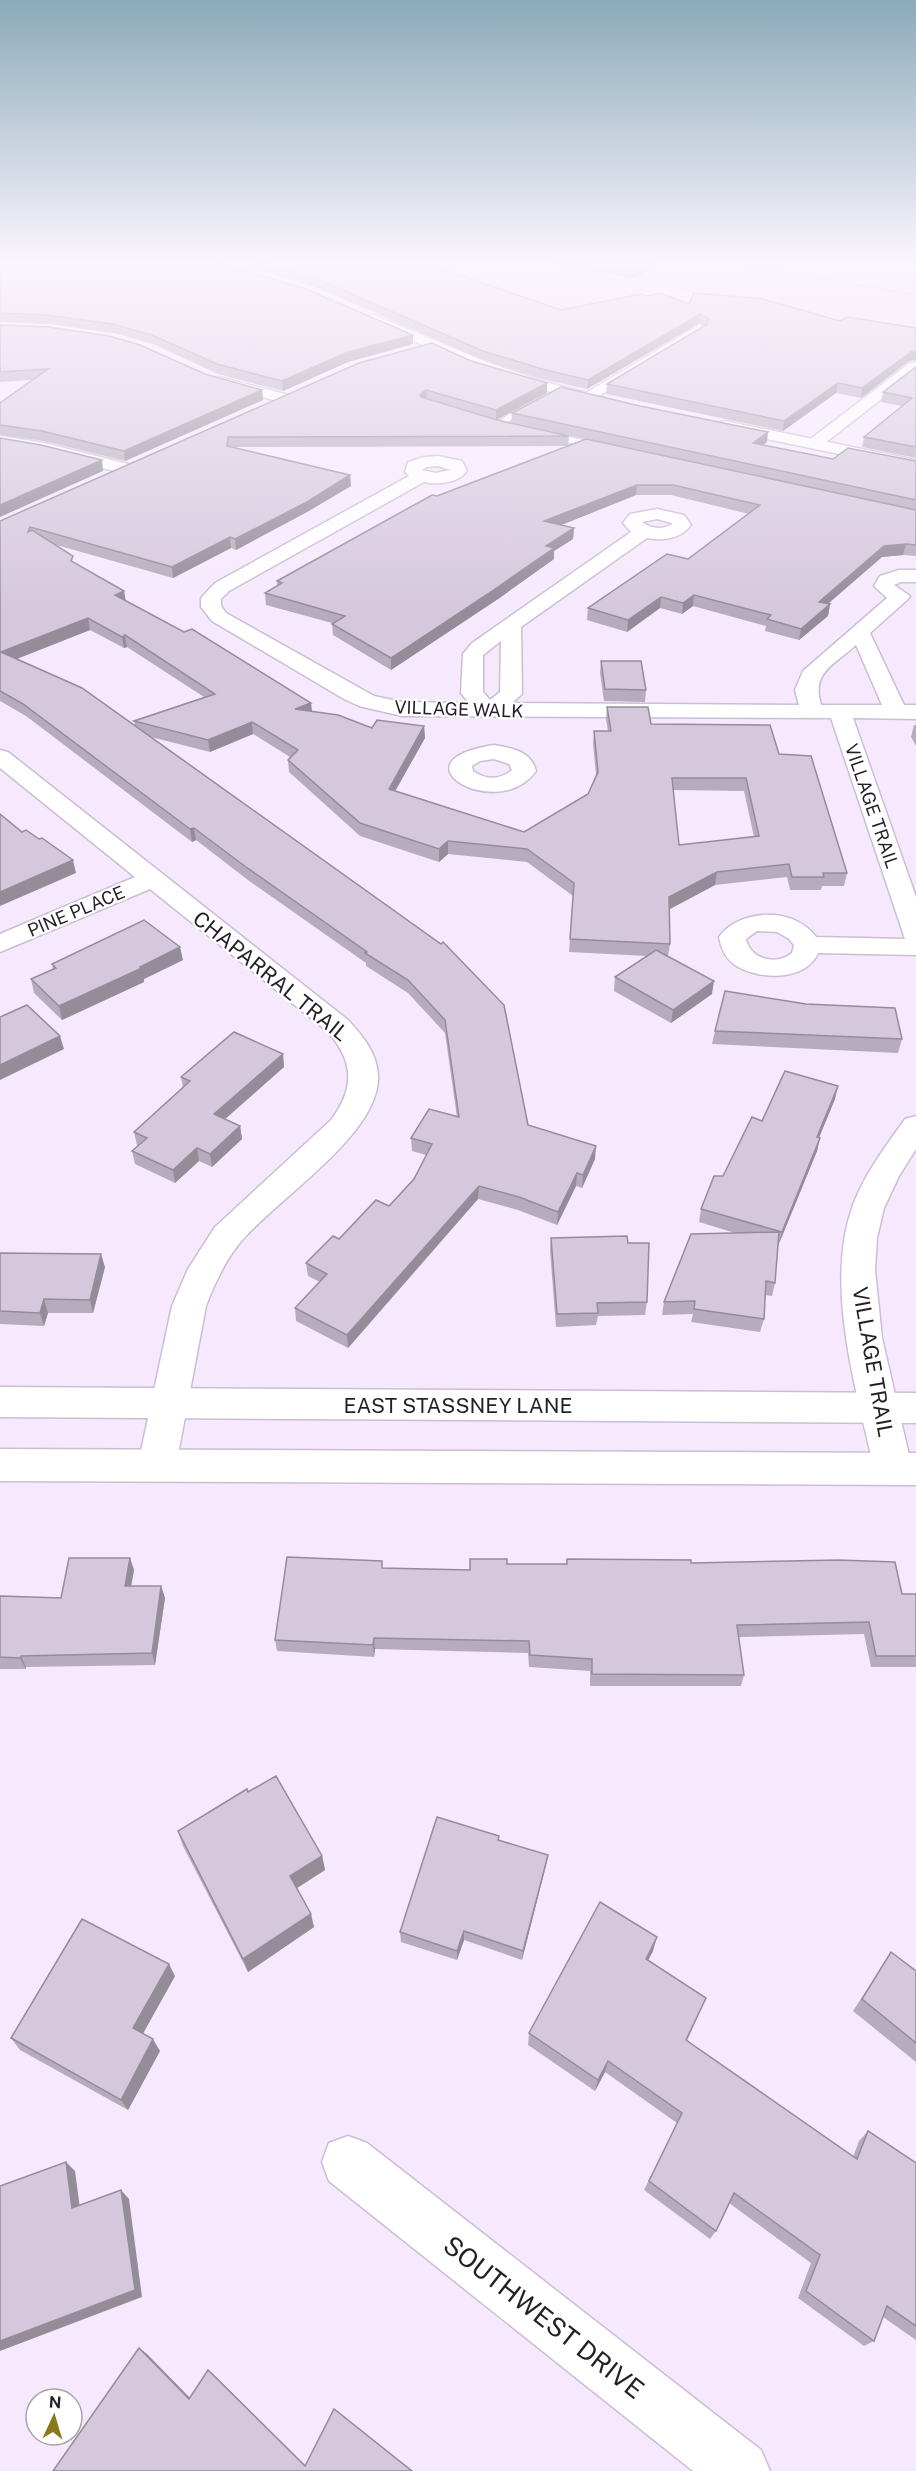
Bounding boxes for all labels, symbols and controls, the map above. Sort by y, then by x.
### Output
street label: VILLAGE WALK [394,696,524,722]
street label: VILLAGE TRAIL [841,741,903,871]
street label: PINE PLACE [24,881,128,941]
street label: CHAPARRAL TRAIL [188,906,354,1046]
street label: VILLAGE TRAIL [847,1285,899,1439]
street label: EAST STASSNEY LANE [343,1393,573,1418]
street label: SOUTHWEST DRIVE [438,2229,650,2405]
north arrow [24,2387,84,2447]
text: N [48,2393,62,2412]

